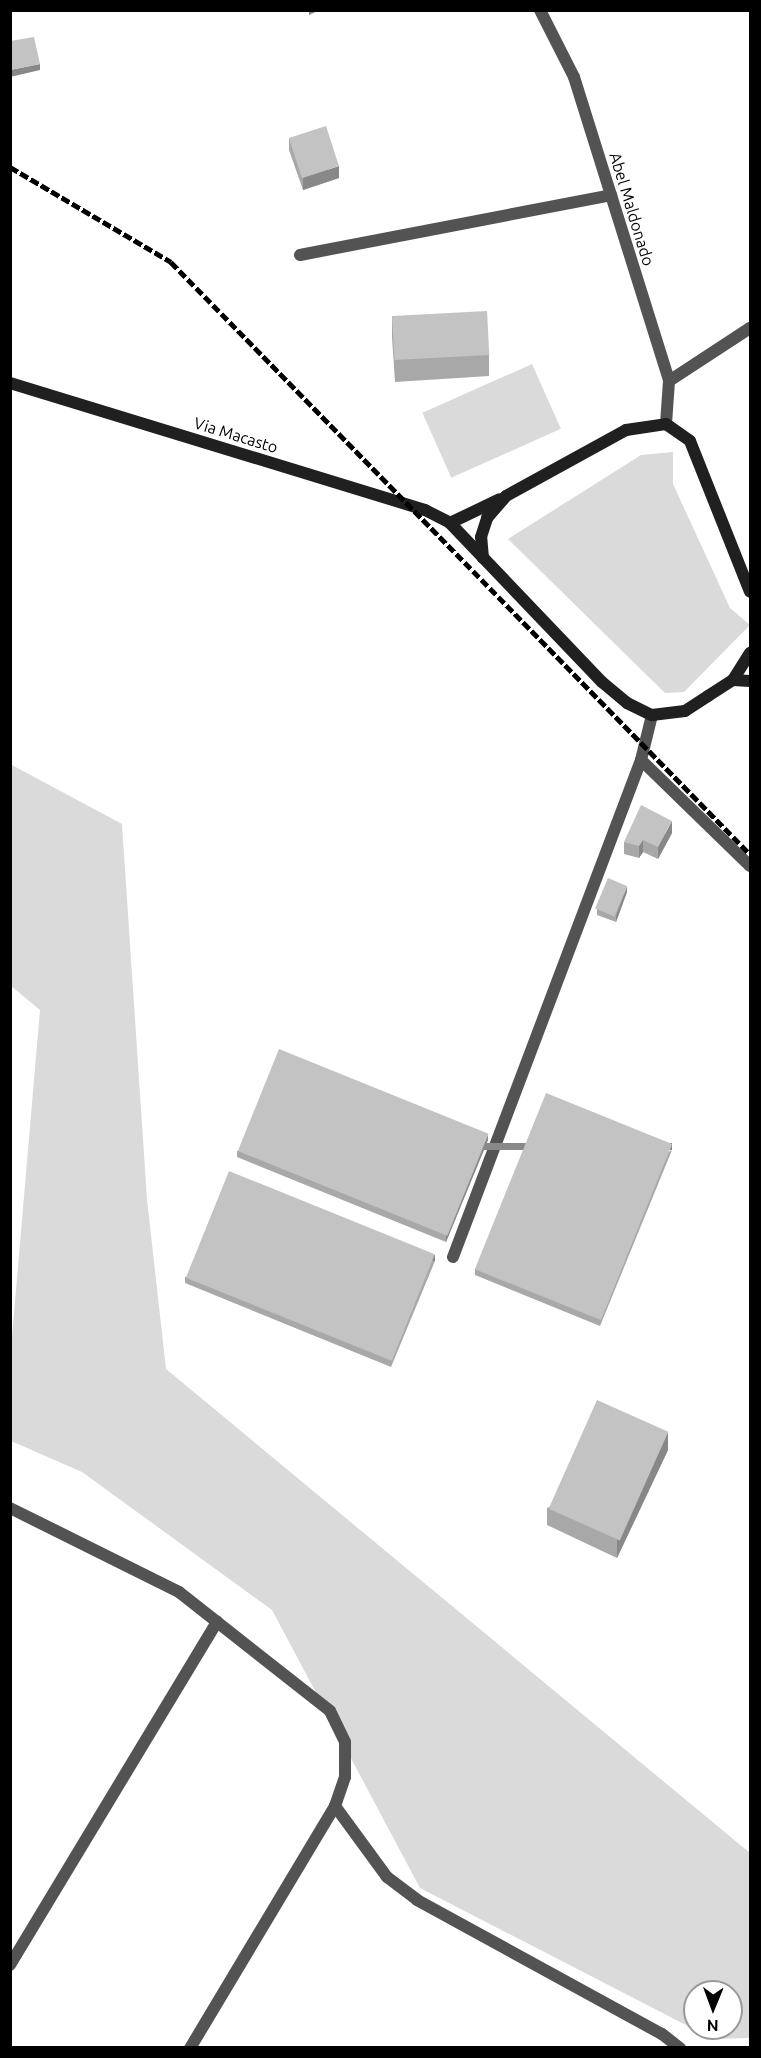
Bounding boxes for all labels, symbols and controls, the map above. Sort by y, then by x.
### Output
street label: Abel Maldonado [606,150,658,268]
street label: Via Macasto [192,413,280,457]
north arrow [683,1980,743,2040]
text: N [707,2017,719,2035]

